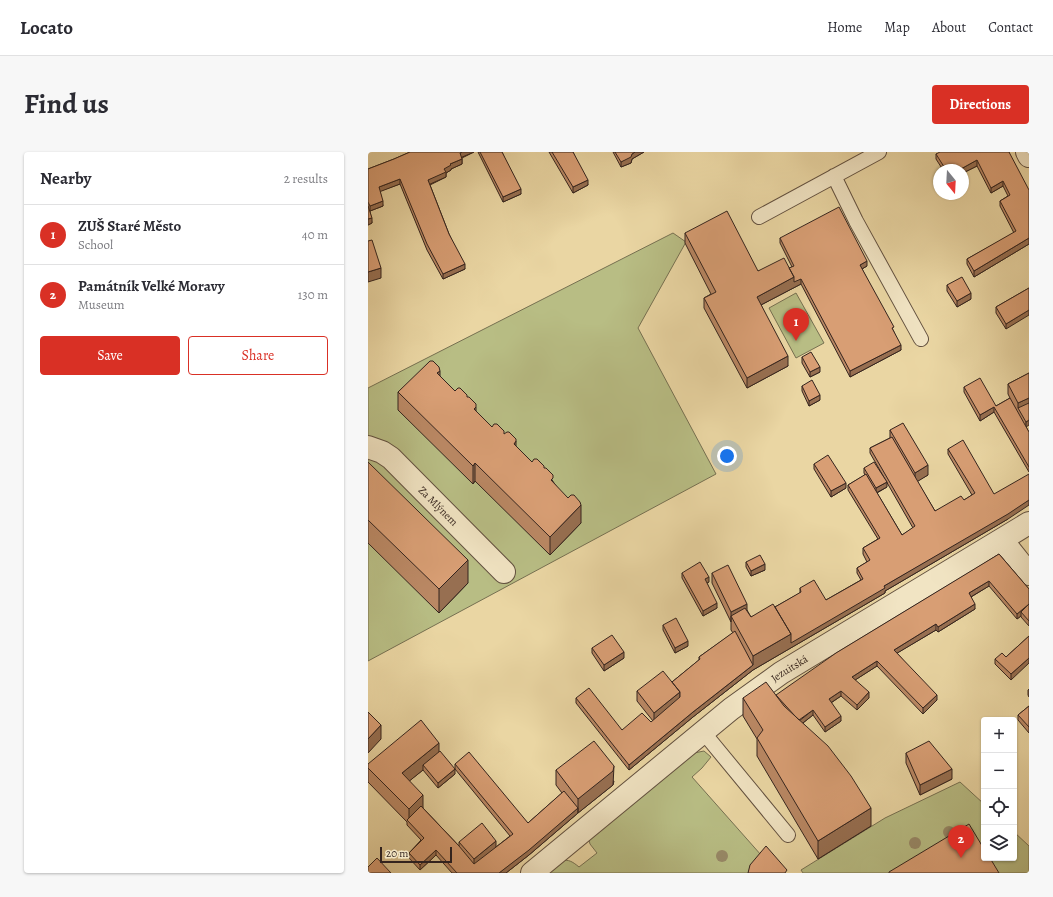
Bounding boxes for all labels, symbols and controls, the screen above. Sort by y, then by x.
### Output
text: Locato [20,15,73,41]
text: Home [827,18,862,37]
text: Map [884,18,910,37]
text: About [932,18,966,37]
text: Contact [988,18,1033,37]
text: Find us [24,85,109,123]
button: Directions [932,85,1029,124]
north arrow [933,164,969,200]
text: Nearby [40,167,91,190]
text: 2 results [284,170,328,187]
text: ZUŠ Staré Město [78,216,181,236]
text: 1 [51,226,55,243]
text: 40 m [302,226,328,243]
text: School [78,236,113,253]
text: Památník Velké Moravy [78,276,225,296]
text: 2 [50,286,56,303]
text: 130 m [298,286,328,303]
text: Museum [78,296,125,313]
pin: 1 [783,308,809,341]
button: Save [40,336,180,375]
button: Share [188,336,328,375]
your location [717,446,737,466]
street label: Za Mlýnem [415,483,461,529]
street label: Jezuitská [768,651,811,686]
map controls [981,717,1017,861]
button: + [981,717,1017,753]
button: − [981,753,1017,789]
button: locate [981,789,1017,825]
pin: 2 [948,825,974,858]
button: layers [981,825,1017,861]
scale bar [380,845,452,864]
text: 20 m [386,846,408,861]

